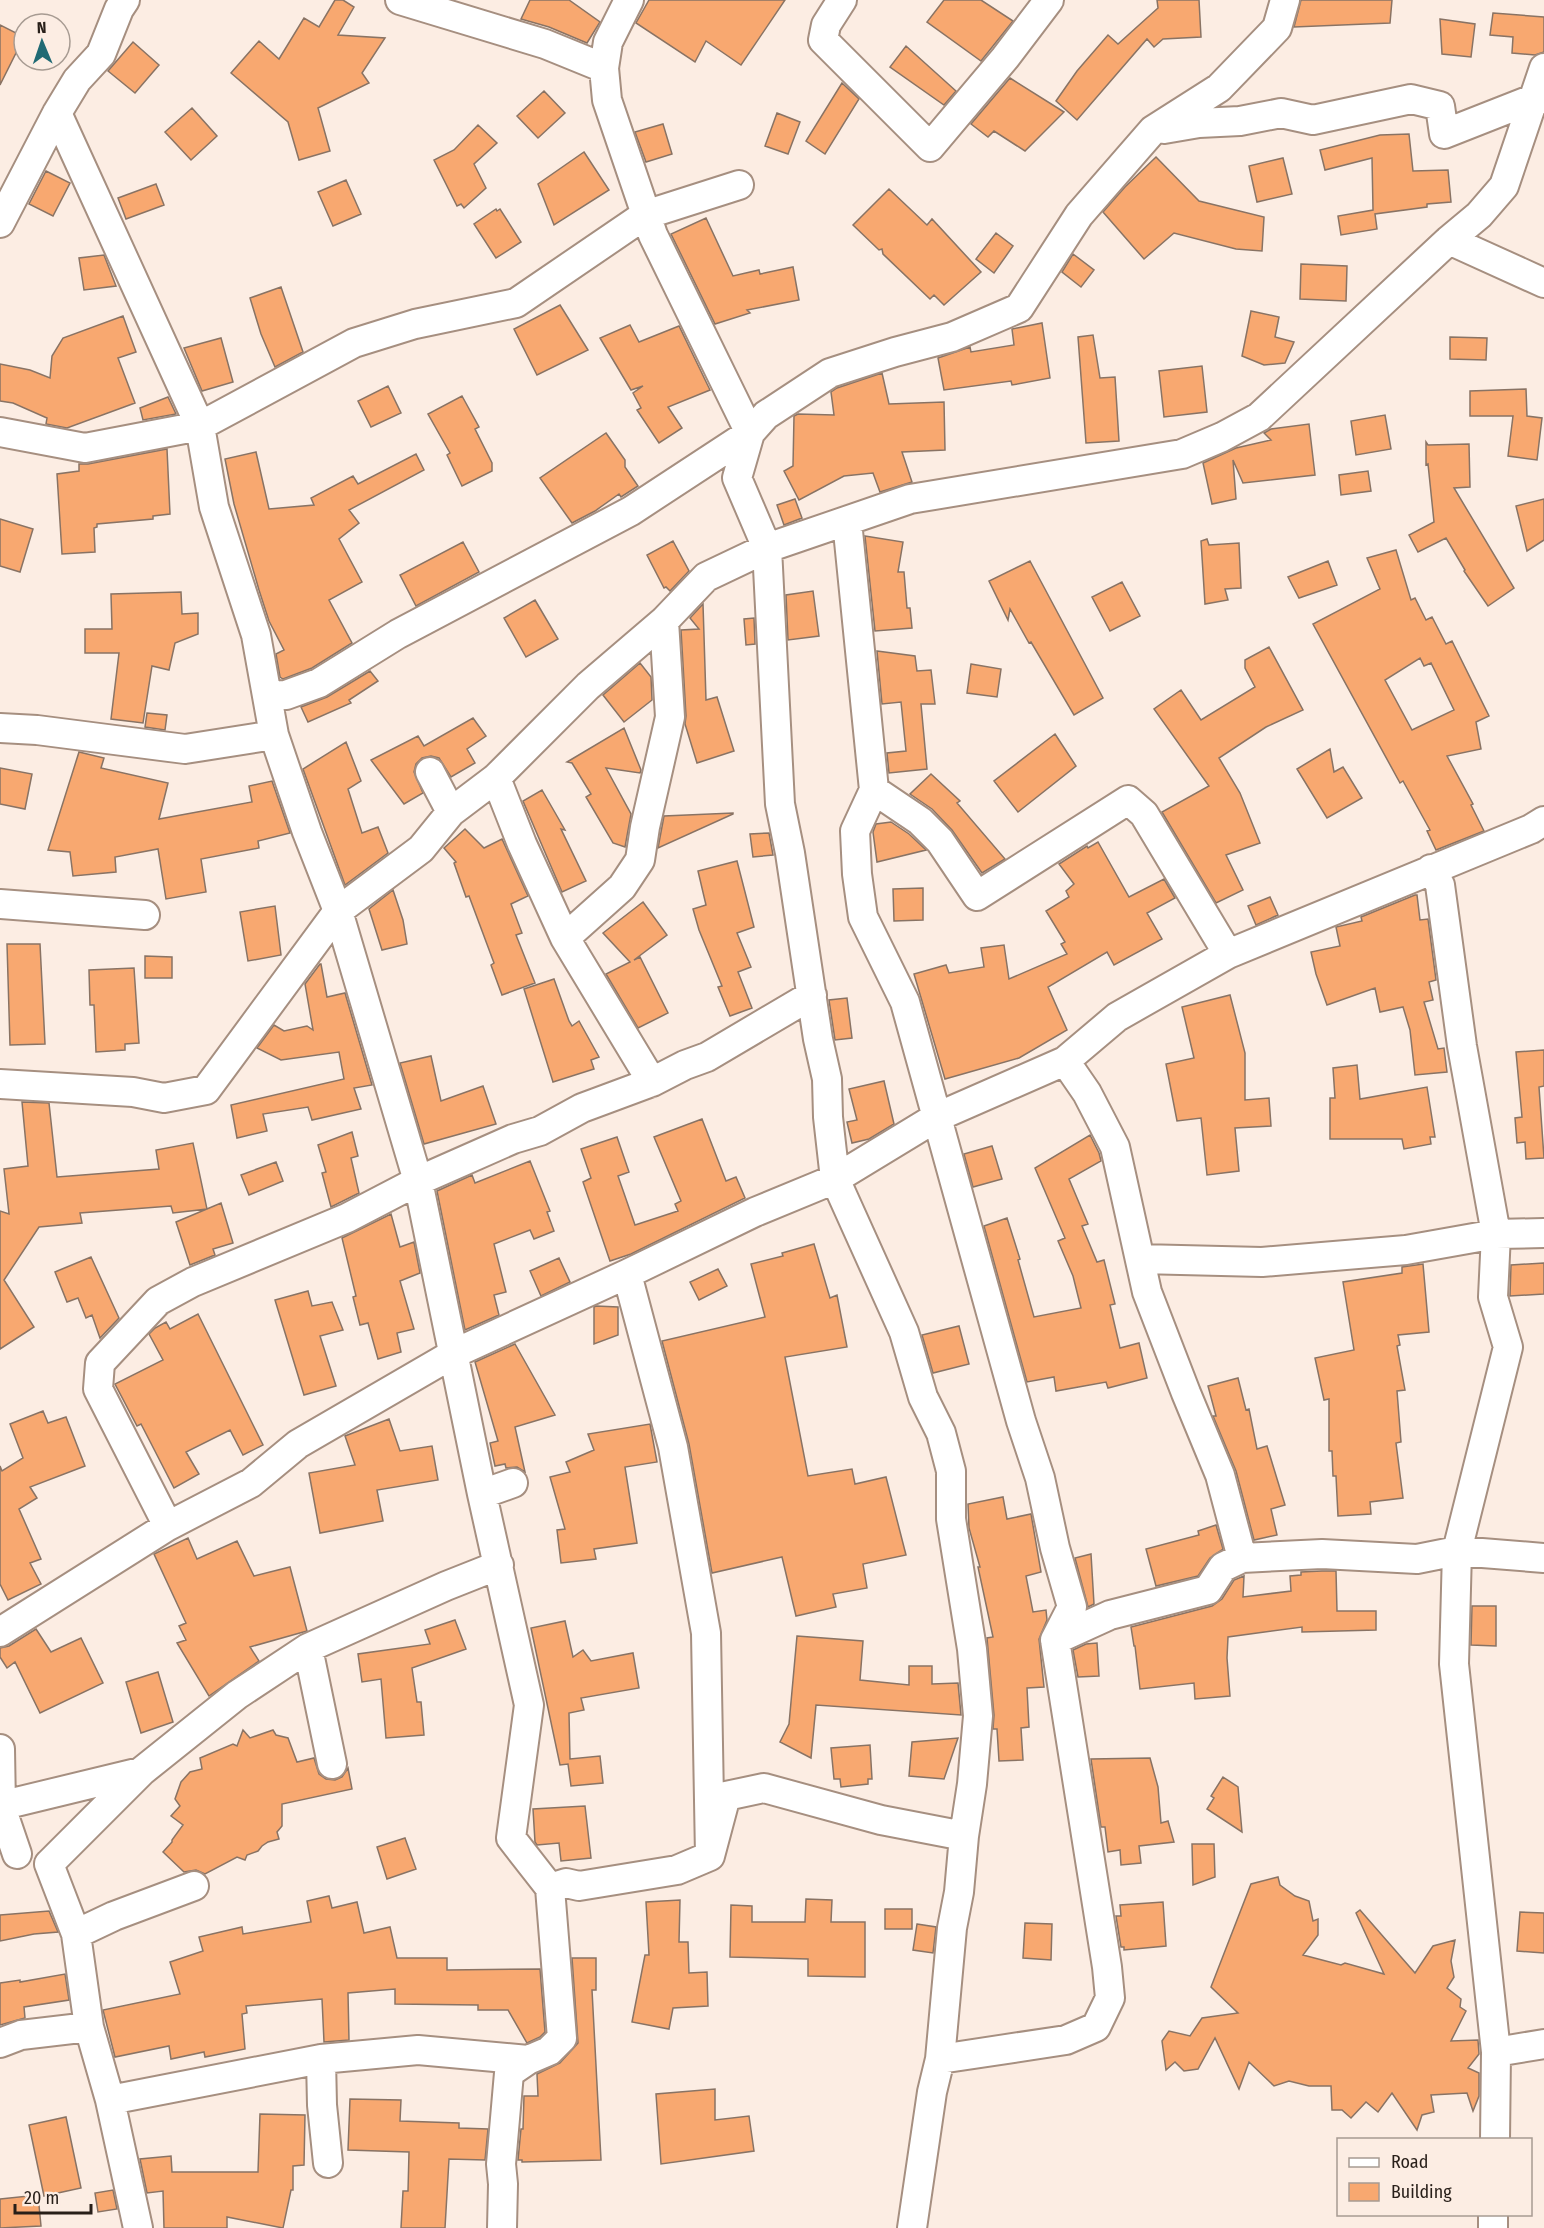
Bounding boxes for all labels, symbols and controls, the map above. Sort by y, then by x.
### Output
north arrow [12,12,72,72]
text: N [36,18,47,37]
legend [1337,2138,1532,2216]
text: Road [1391,2151,1428,2173]
scale bar [15,2177,92,2215]
text: Building [1391,2181,1452,2203]
text: 20 m [24,2187,59,2209]

